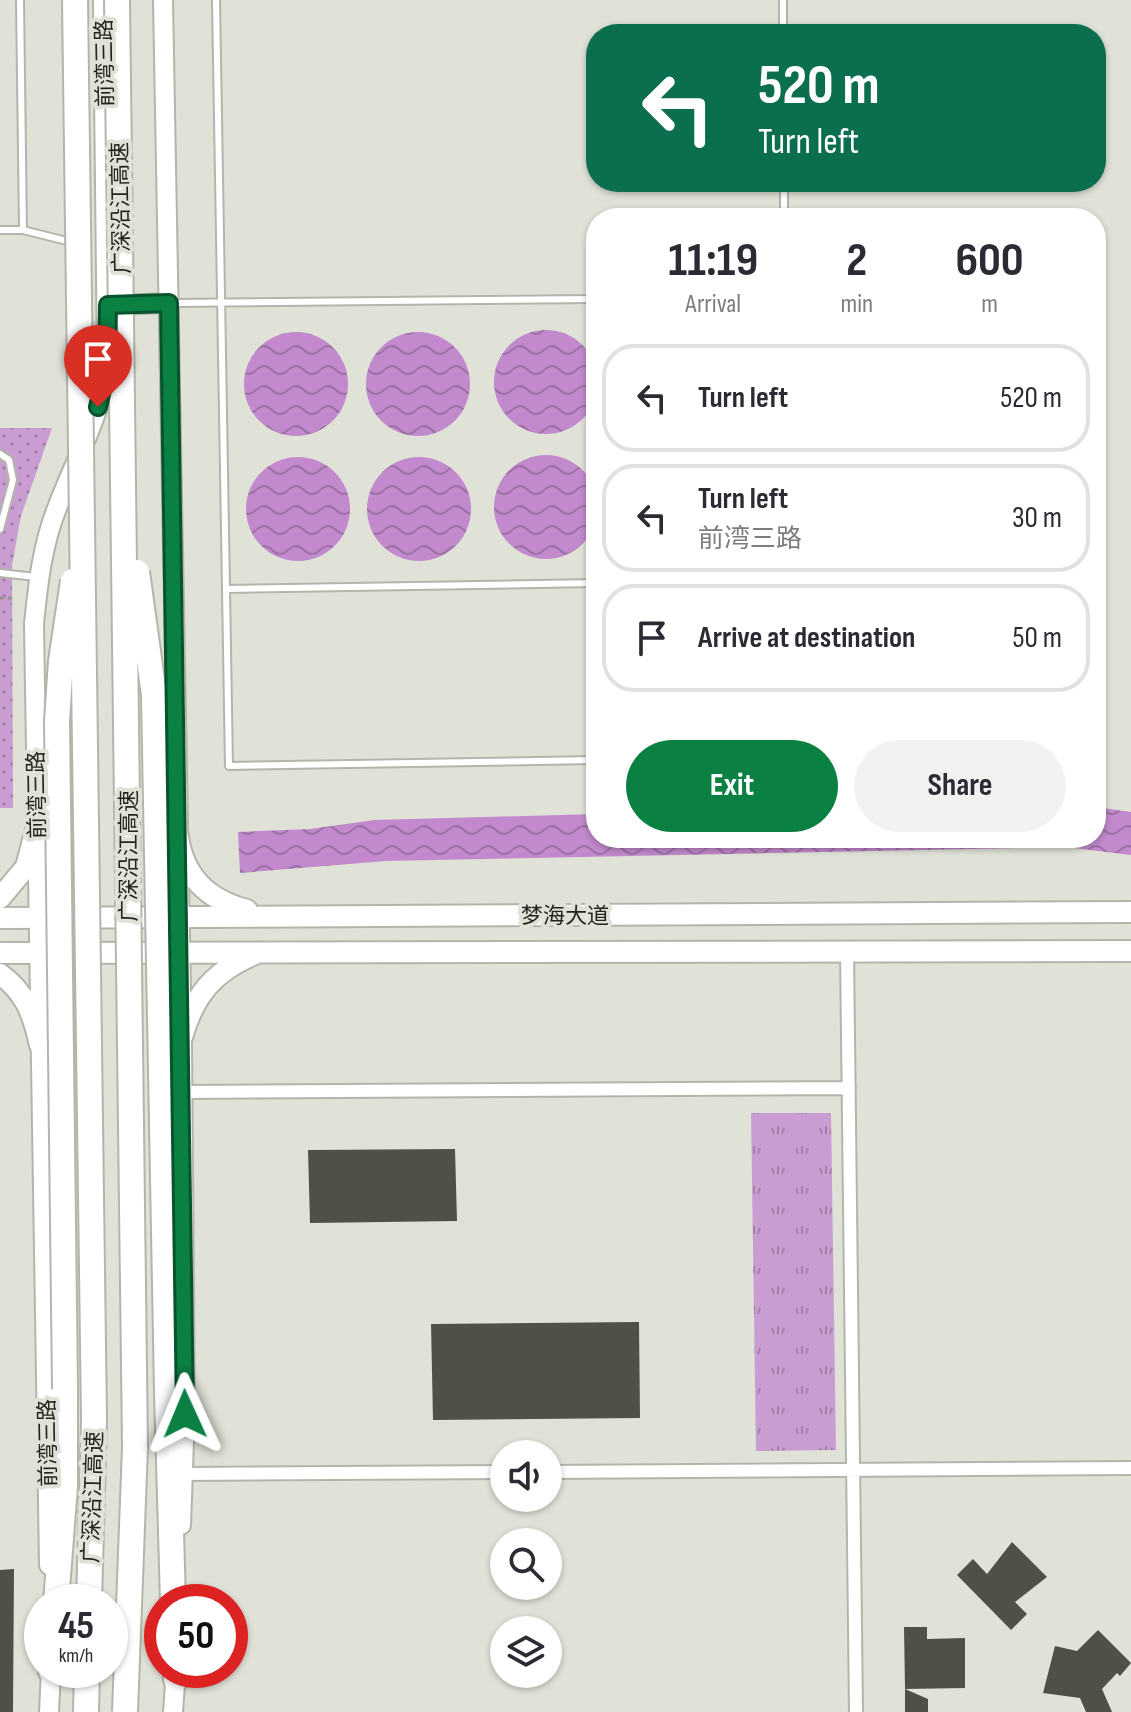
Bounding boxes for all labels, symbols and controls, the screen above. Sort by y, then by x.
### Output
street label: 前湾三路 [91,19,120,107]
text: 520 m [758,53,880,120]
icon: left [626,56,730,160]
text: Turn left [758,121,859,164]
street label: 广深沿江高速 [107,142,136,274]
text: 11:19 [668,232,758,289]
text: 2 [846,232,867,289]
text: 600 [955,232,1024,289]
text: Arrival [685,289,741,320]
text: min [840,289,873,320]
text: m [981,289,998,320]
pin [64,325,132,407]
icon: arrive [76,337,120,381]
icon: left [630,376,674,420]
text: Turn left [698,380,788,416]
text: 520 m [1000,380,1062,416]
text: Turn left [698,481,788,517]
icon: left [630,496,674,540]
text: 30 m [1012,500,1062,536]
text: 前湾三路 [698,524,802,555]
icon: arrive [630,616,674,660]
text: Arrive at destination [698,620,915,656]
text: 50 m [1013,620,1062,656]
button: Exit [626,740,838,832]
button: Share [854,740,1066,832]
street label: 前湾三路 [23,751,52,839]
street label: 广深沿江高速 [116,790,143,922]
street label: 梦海大道 [521,903,609,930]
position arrow [143,1372,227,1456]
street label: 前湾三路 [34,1399,63,1487]
street label: 广深沿江高速 [78,1431,109,1563]
map controls [490,1440,562,1688]
button: sound [490,1440,562,1512]
button: search [490,1528,562,1600]
speed limit sign: 50 [144,1584,248,1688]
text: 45 [58,1602,94,1650]
button: layers [490,1616,562,1688]
text: km/h [59,1644,93,1668]

